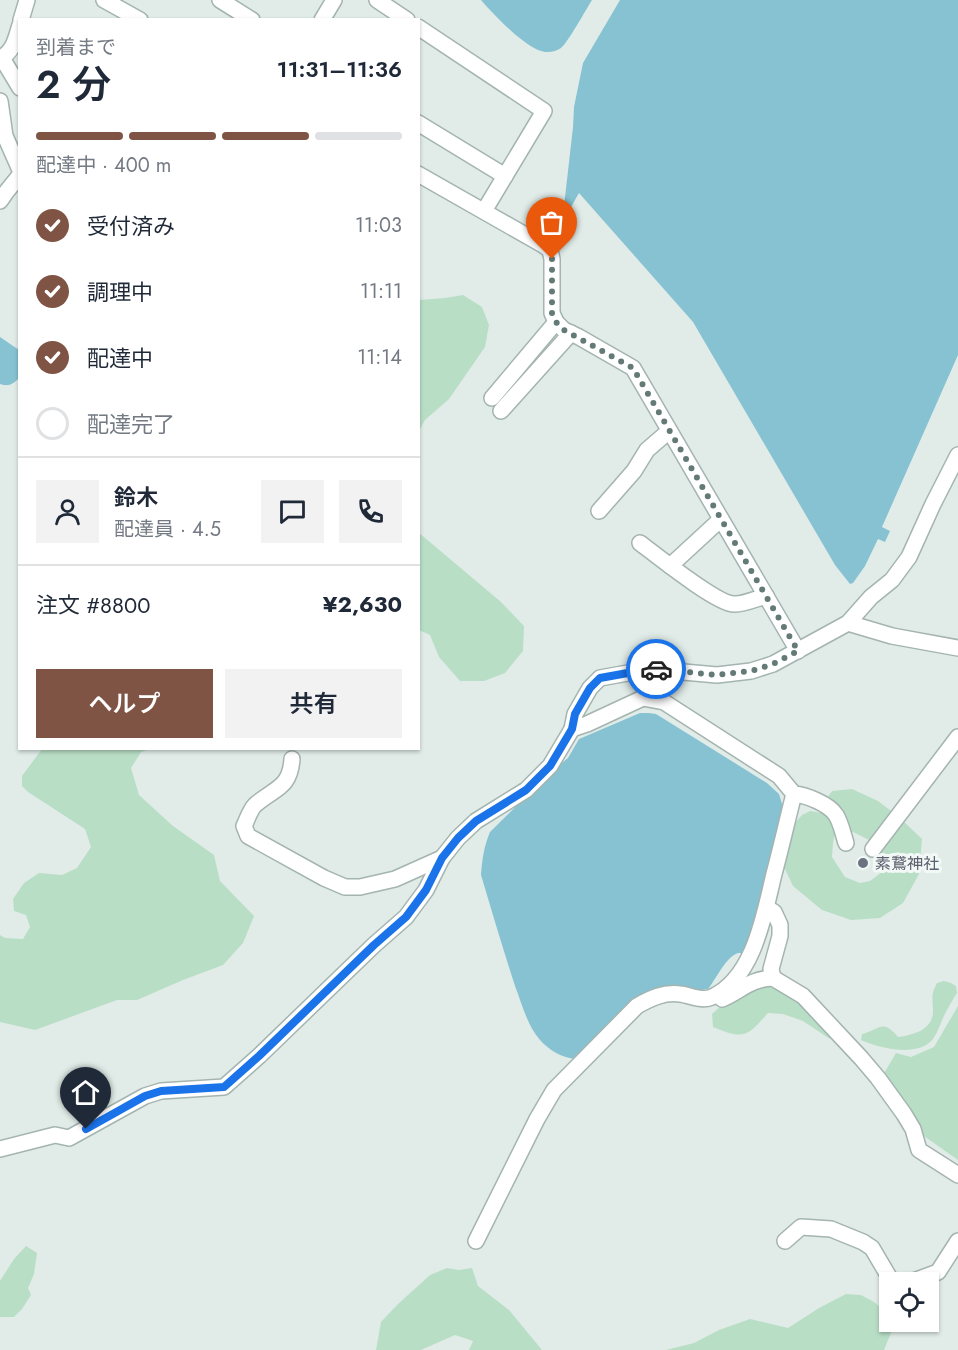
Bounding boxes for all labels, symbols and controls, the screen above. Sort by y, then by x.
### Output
text: 到着まで [36,33,116,62]
text: 11:31–11:36 [277,53,402,85]
text: 2 分 [36,56,111,113]
text: 配達中 · 400 m [36,151,171,180]
pin [526,197,577,259]
icon: bag [535,206,568,239]
icon: check [36,209,69,242]
text: 受付済み [87,210,175,242]
text: 11:03 [355,211,402,240]
icon: check [36,275,69,308]
text: 調理中 [87,276,153,308]
text: 11:11 [360,277,402,306]
icon: check [36,341,69,374]
text: 配達中 [87,342,153,374]
text: 11:14 [357,343,402,372]
text: 配達完了 [87,408,175,440]
button: person [36,480,99,543]
button: chat [261,480,324,543]
button: phone [339,480,402,543]
text: 鈴木 [114,481,158,513]
text: 配達員 · 4.5 [114,515,221,544]
text: ¥2,630 [323,588,402,620]
text: 注文 #8800 [36,589,150,621]
courier [626,639,686,699]
icon: car [640,653,673,686]
button: ヘルプ [36,669,213,738]
button: 共有 [225,669,402,738]
place label: 素鵞神社 [875,852,939,875]
marker: 素鵞神社 [856,856,870,870]
pin [60,1067,111,1129]
icon: home [69,1076,102,1109]
map controls [879,1272,939,1332]
button: locate [879,1272,939,1332]

